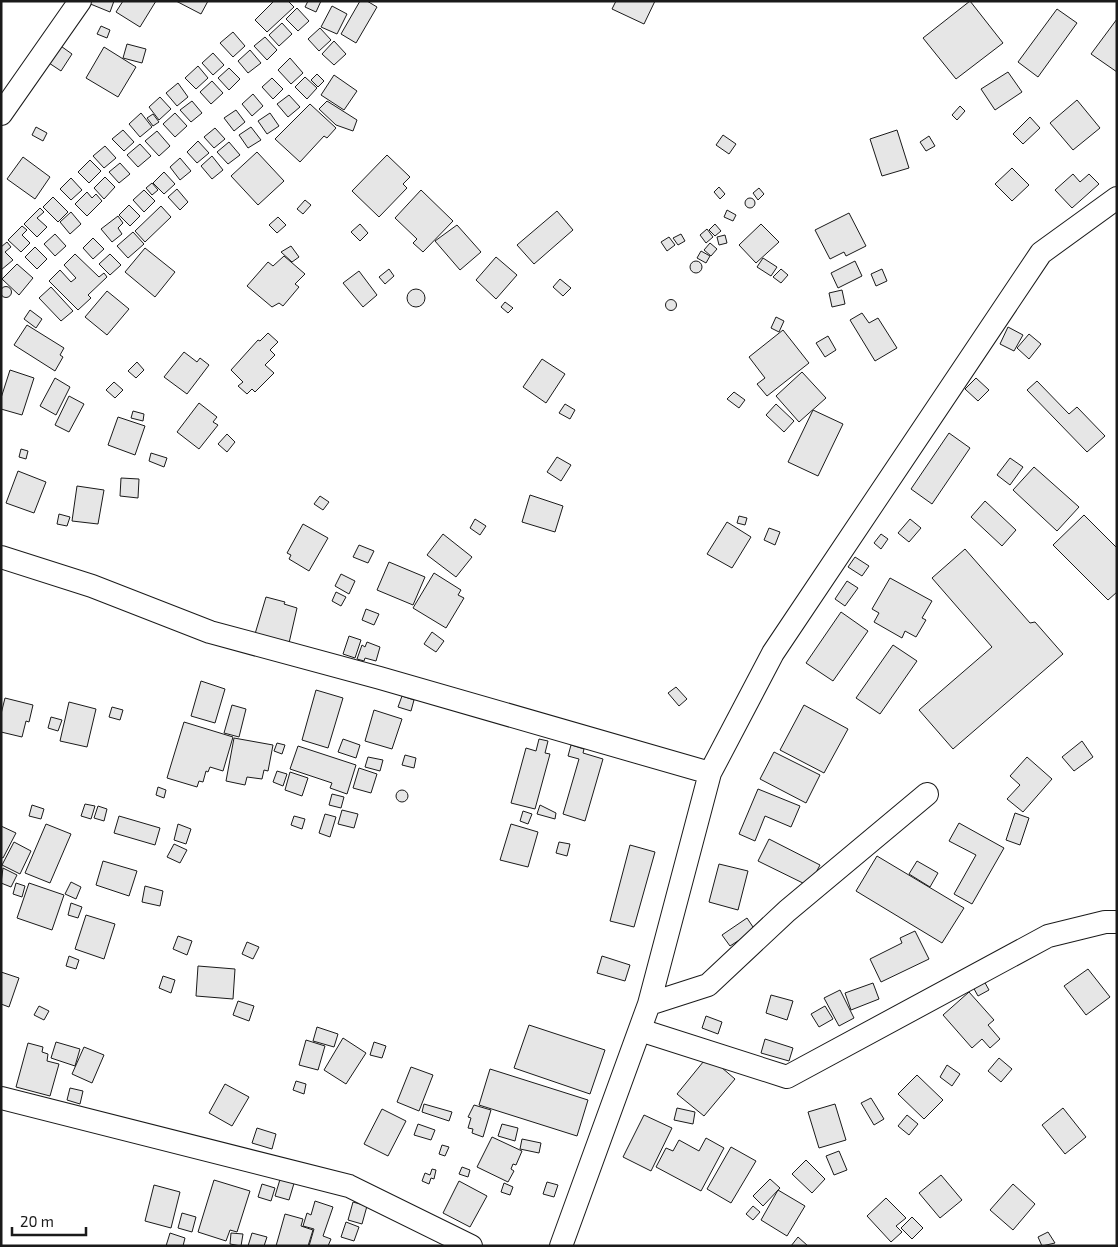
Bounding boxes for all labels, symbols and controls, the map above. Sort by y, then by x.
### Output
scale bar [12,1204,86,1236]
text: 20 m [20,1212,54,1230]

